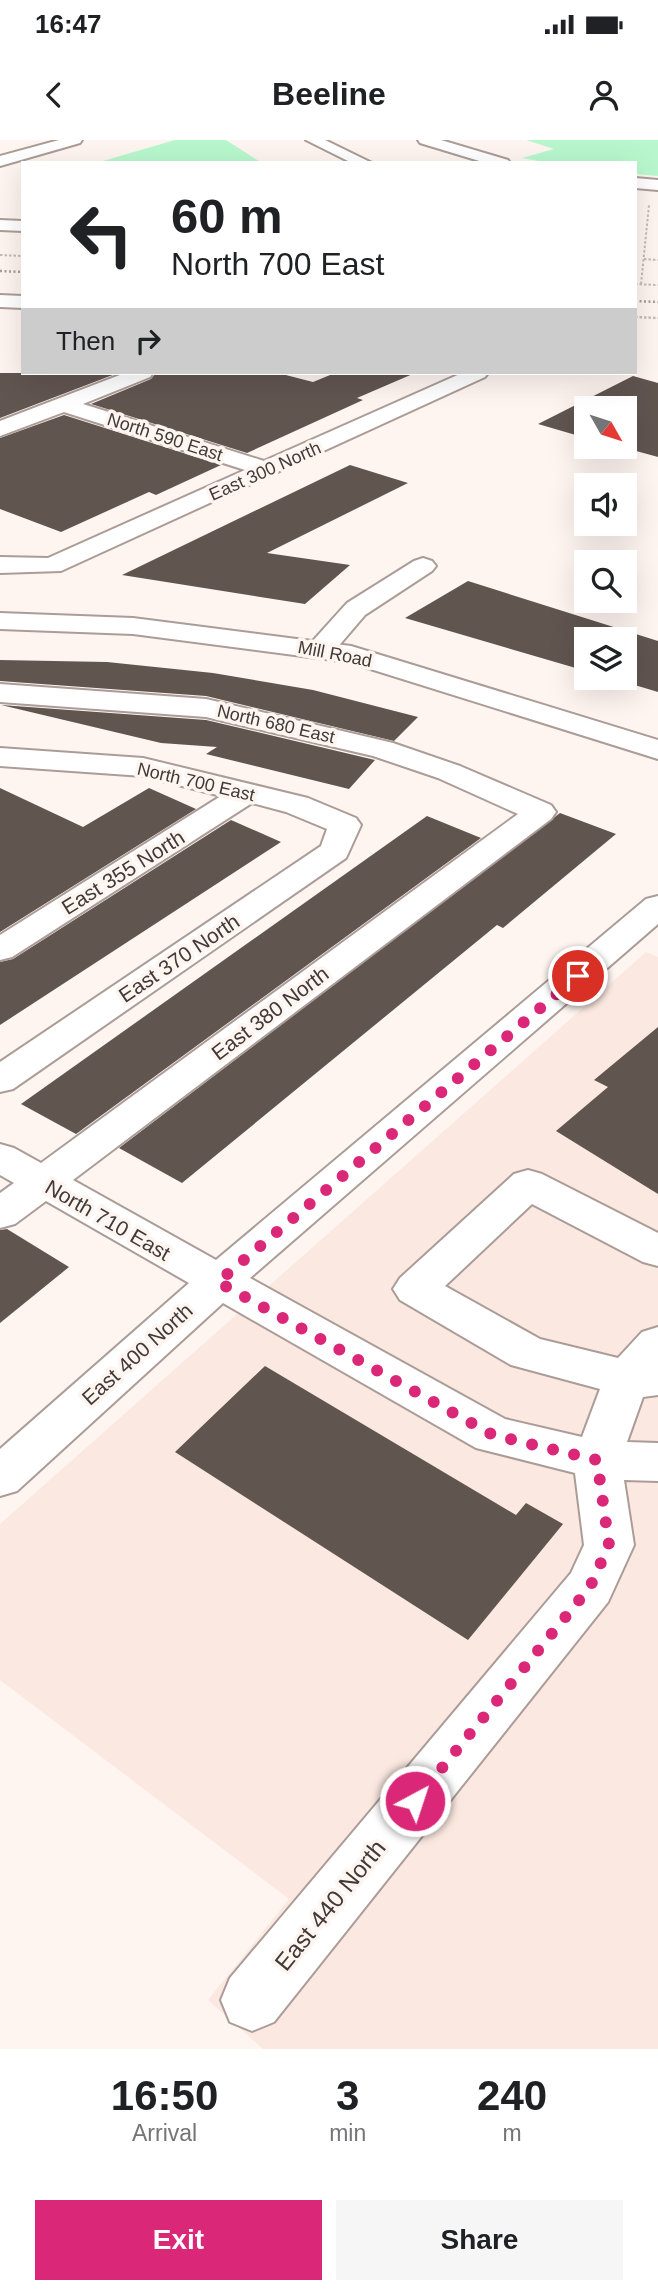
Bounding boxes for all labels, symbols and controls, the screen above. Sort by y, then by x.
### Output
text: 16:47 [35,9,102,39]
icon: back [35,76,73,114]
text: Beeline [272,76,386,112]
icon: person [585,76,623,114]
icon: left [56,189,147,280]
text: 60 m [171,189,283,243]
text: North 700 East [171,246,384,282]
icon: right [129,322,167,360]
text: Then [56,326,115,356]
north arrow [574,396,637,458]
map controls [574,396,637,690]
street label: North 590 East [105,409,225,465]
street label: East 300 North [206,437,324,505]
button: sound [574,473,637,536]
button: search [574,550,637,613]
button: layers [574,627,637,690]
street label: Mill Road [296,637,374,671]
street label: North 680 East [215,701,337,747]
street label: North 700 East [135,759,257,805]
street label: East 355 North [58,825,188,919]
street label: East 370 North [114,909,244,1007]
pin [548,946,608,1006]
icon: arrive [559,957,597,995]
street label: East 380 North [207,962,333,1064]
street label: North 710 East [42,1175,175,1265]
street label: East 400 North [77,1299,197,1409]
position arrow [378,1764,452,1838]
street label: East 440 North [269,1834,391,1976]
text: 16:50 [111,2072,218,2119]
text: 3 [336,2072,359,2119]
text: 240 [477,2072,547,2119]
text: Arrival [132,2120,197,2146]
text: min [329,2120,366,2146]
text: m [503,2120,522,2146]
button: Exit [35,2200,322,2280]
button: Share [336,2200,623,2280]

